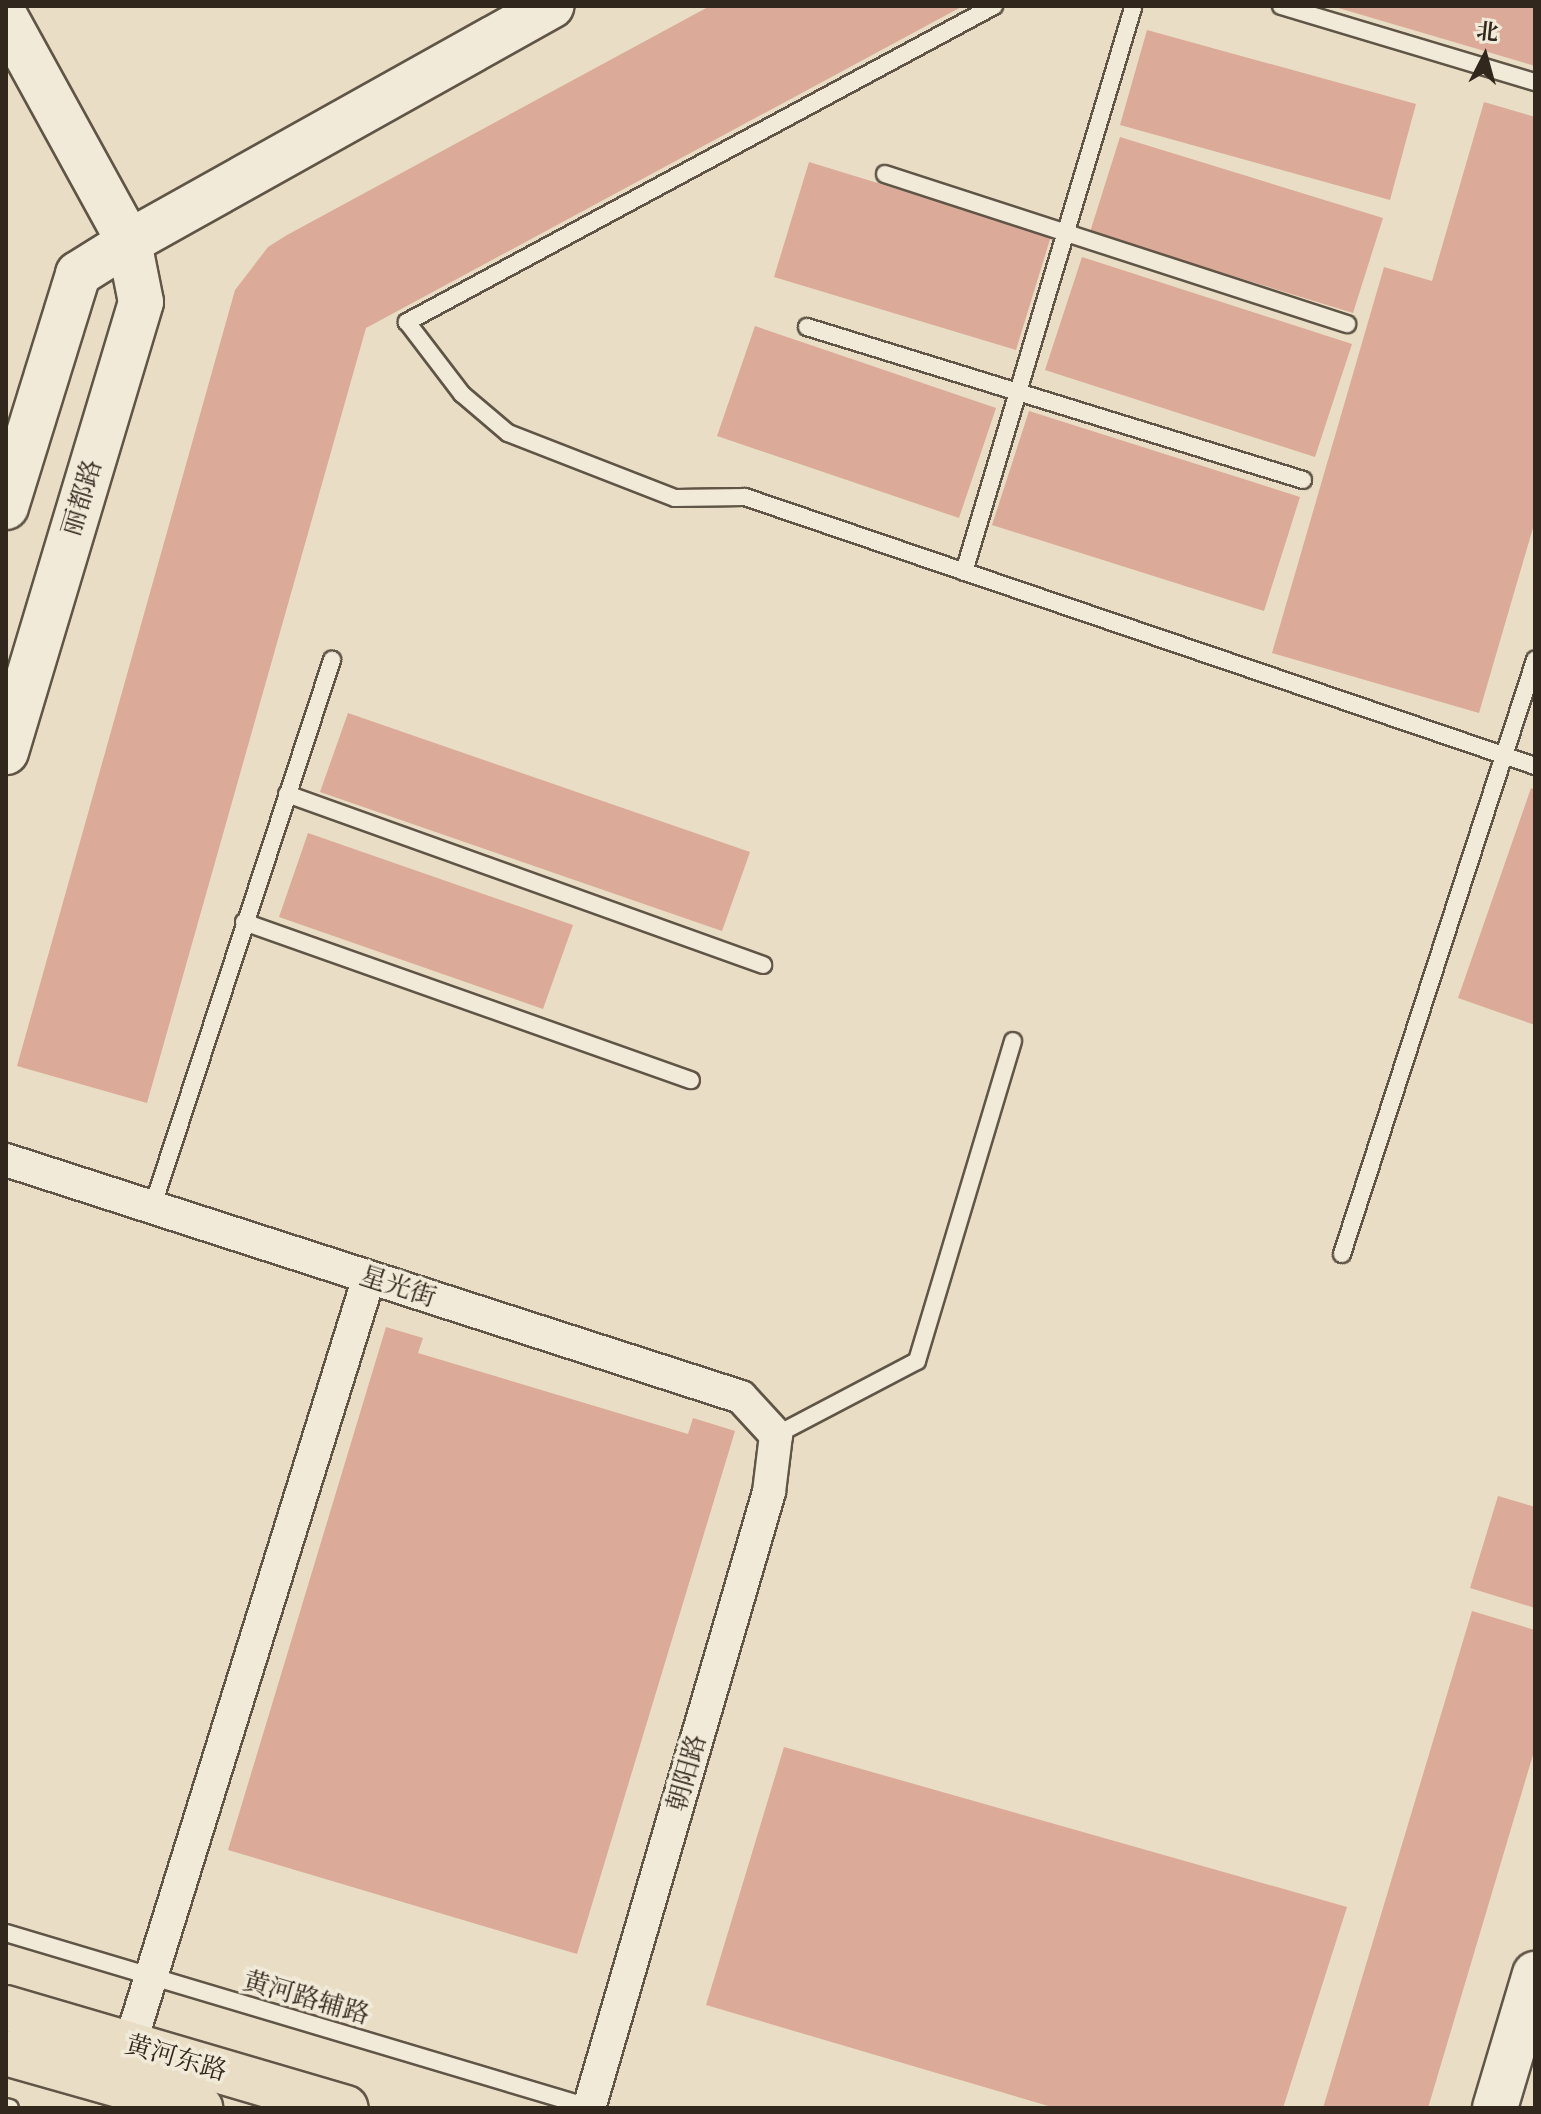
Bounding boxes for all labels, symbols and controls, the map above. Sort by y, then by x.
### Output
north arrow [1445,16,1525,96]
text: 北 [1475,16,1500,48]
street label: 丽都路 [56,456,108,540]
street label: 星光街 [356,1260,440,1314]
street label: 朝阳路 [661,1731,713,1815]
street label: 黄河路辅路 [239,1965,373,2031]
street label: 黄河东路 [122,2029,230,2087]

